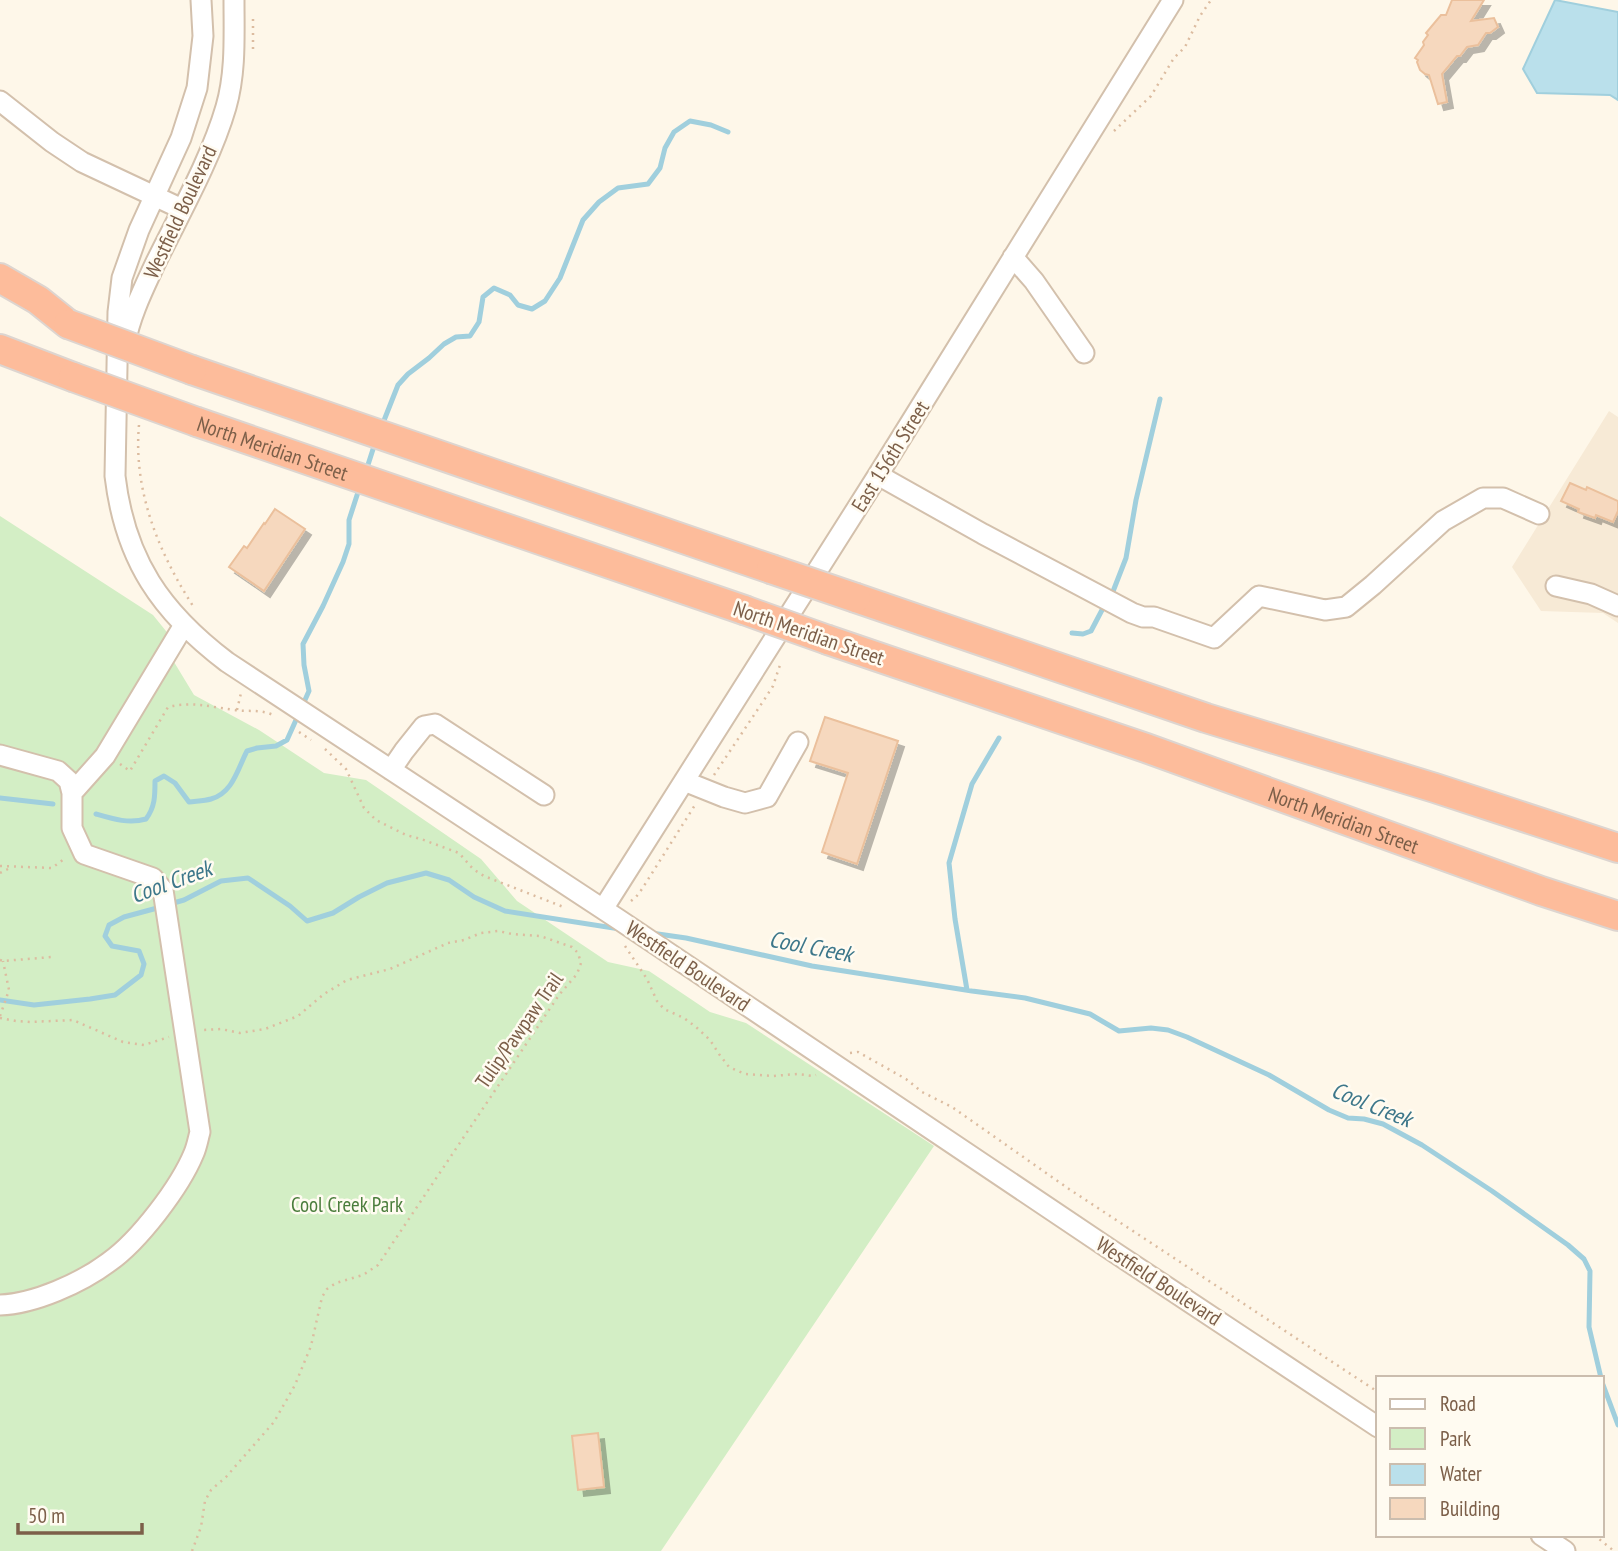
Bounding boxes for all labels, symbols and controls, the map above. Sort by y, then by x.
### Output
street label: Westfield Boulevard [137,141,223,283]
street label: East 156th Street [845,395,935,517]
street label: North Meridian Street [194,410,352,486]
street label: North Meridian Street [730,595,888,671]
street label: North Meridian Street [1265,780,1423,859]
water label: Cool Creek [126,852,218,909]
street label: Westfield Boulevard [621,915,755,1017]
water label: Cool Creek [767,924,858,969]
street label: Tulip/Pawpaw Trail [469,967,569,1093]
water label: Cool Creek [1327,1075,1419,1134]
park label: Cool Creek Park [291,1191,403,1218]
street label: Westfield Boulevard [1091,1230,1227,1332]
legend [1376,1376,1604,1537]
text: Road [1440,1390,1476,1417]
text: Park [1440,1425,1471,1452]
text: Water [1440,1460,1482,1487]
scale bar [18,1492,142,1536]
text: Building [1440,1495,1500,1522]
text: 50 m [28,1502,65,1529]

